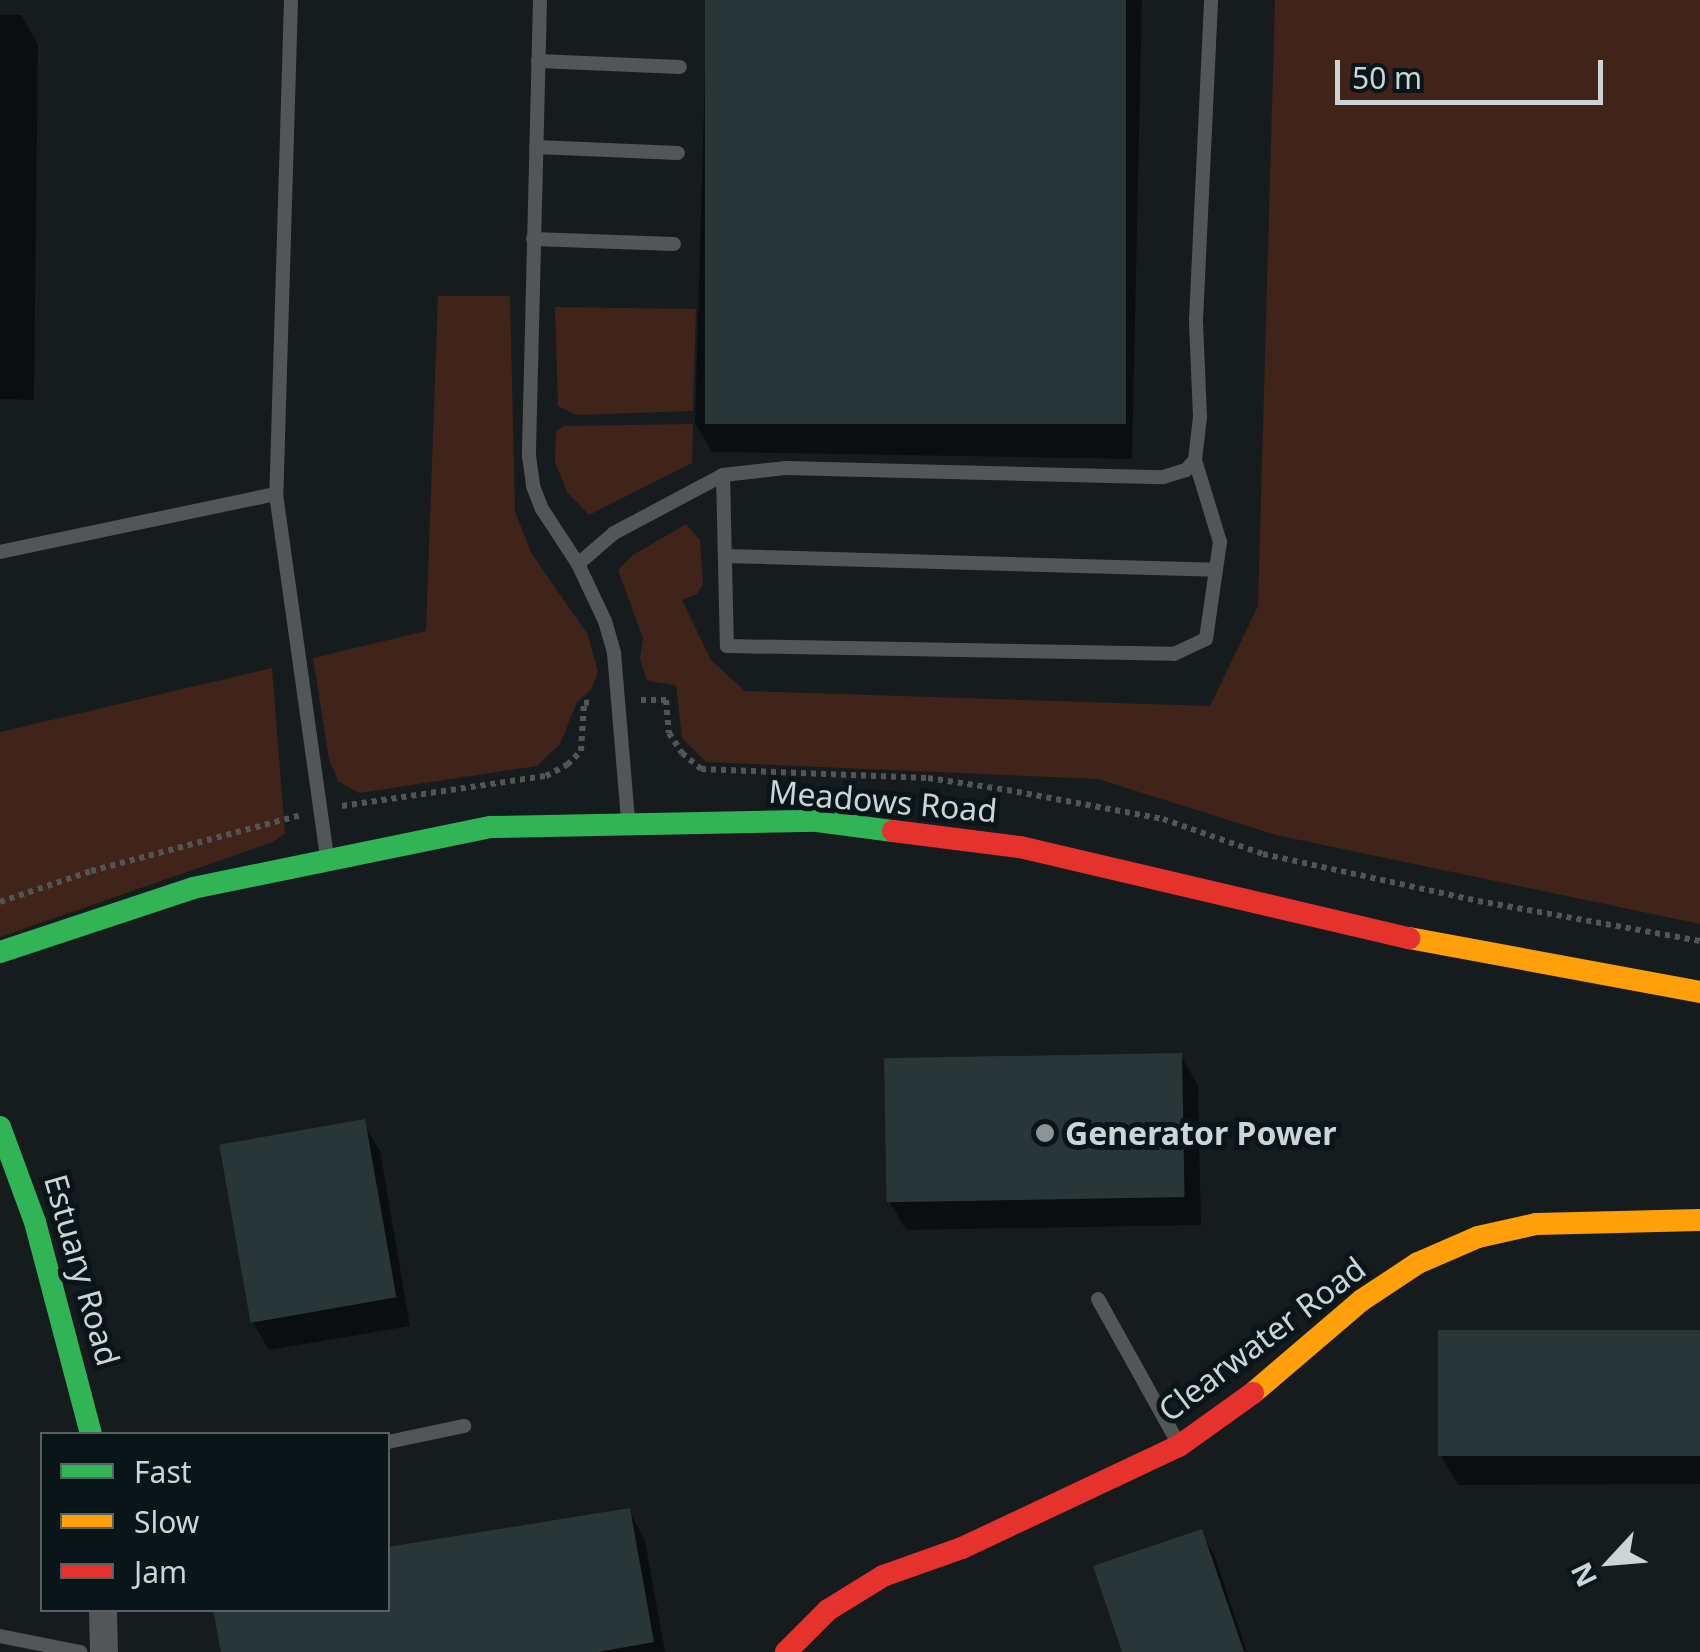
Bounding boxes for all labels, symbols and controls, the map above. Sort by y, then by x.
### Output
scale bar [1340,40,1608,102]
text: 50 m [1352,57,1422,98]
street label: Meadows Road [767,772,999,830]
place label: Generator Power [1065,1114,1337,1152]
marker: Generator Power [1034,1122,1056,1144]
street label: Estuary Road [36,1170,128,1370]
street label: Clearwater Road [1151,1249,1373,1429]
legend [40,1432,390,1612]
text: Fast [134,1451,192,1492]
text: Slow [134,1501,199,1542]
north arrow [1560,1512,1660,1612]
text: Jam [134,1551,187,1592]
text: N [1561,1557,1605,1594]

